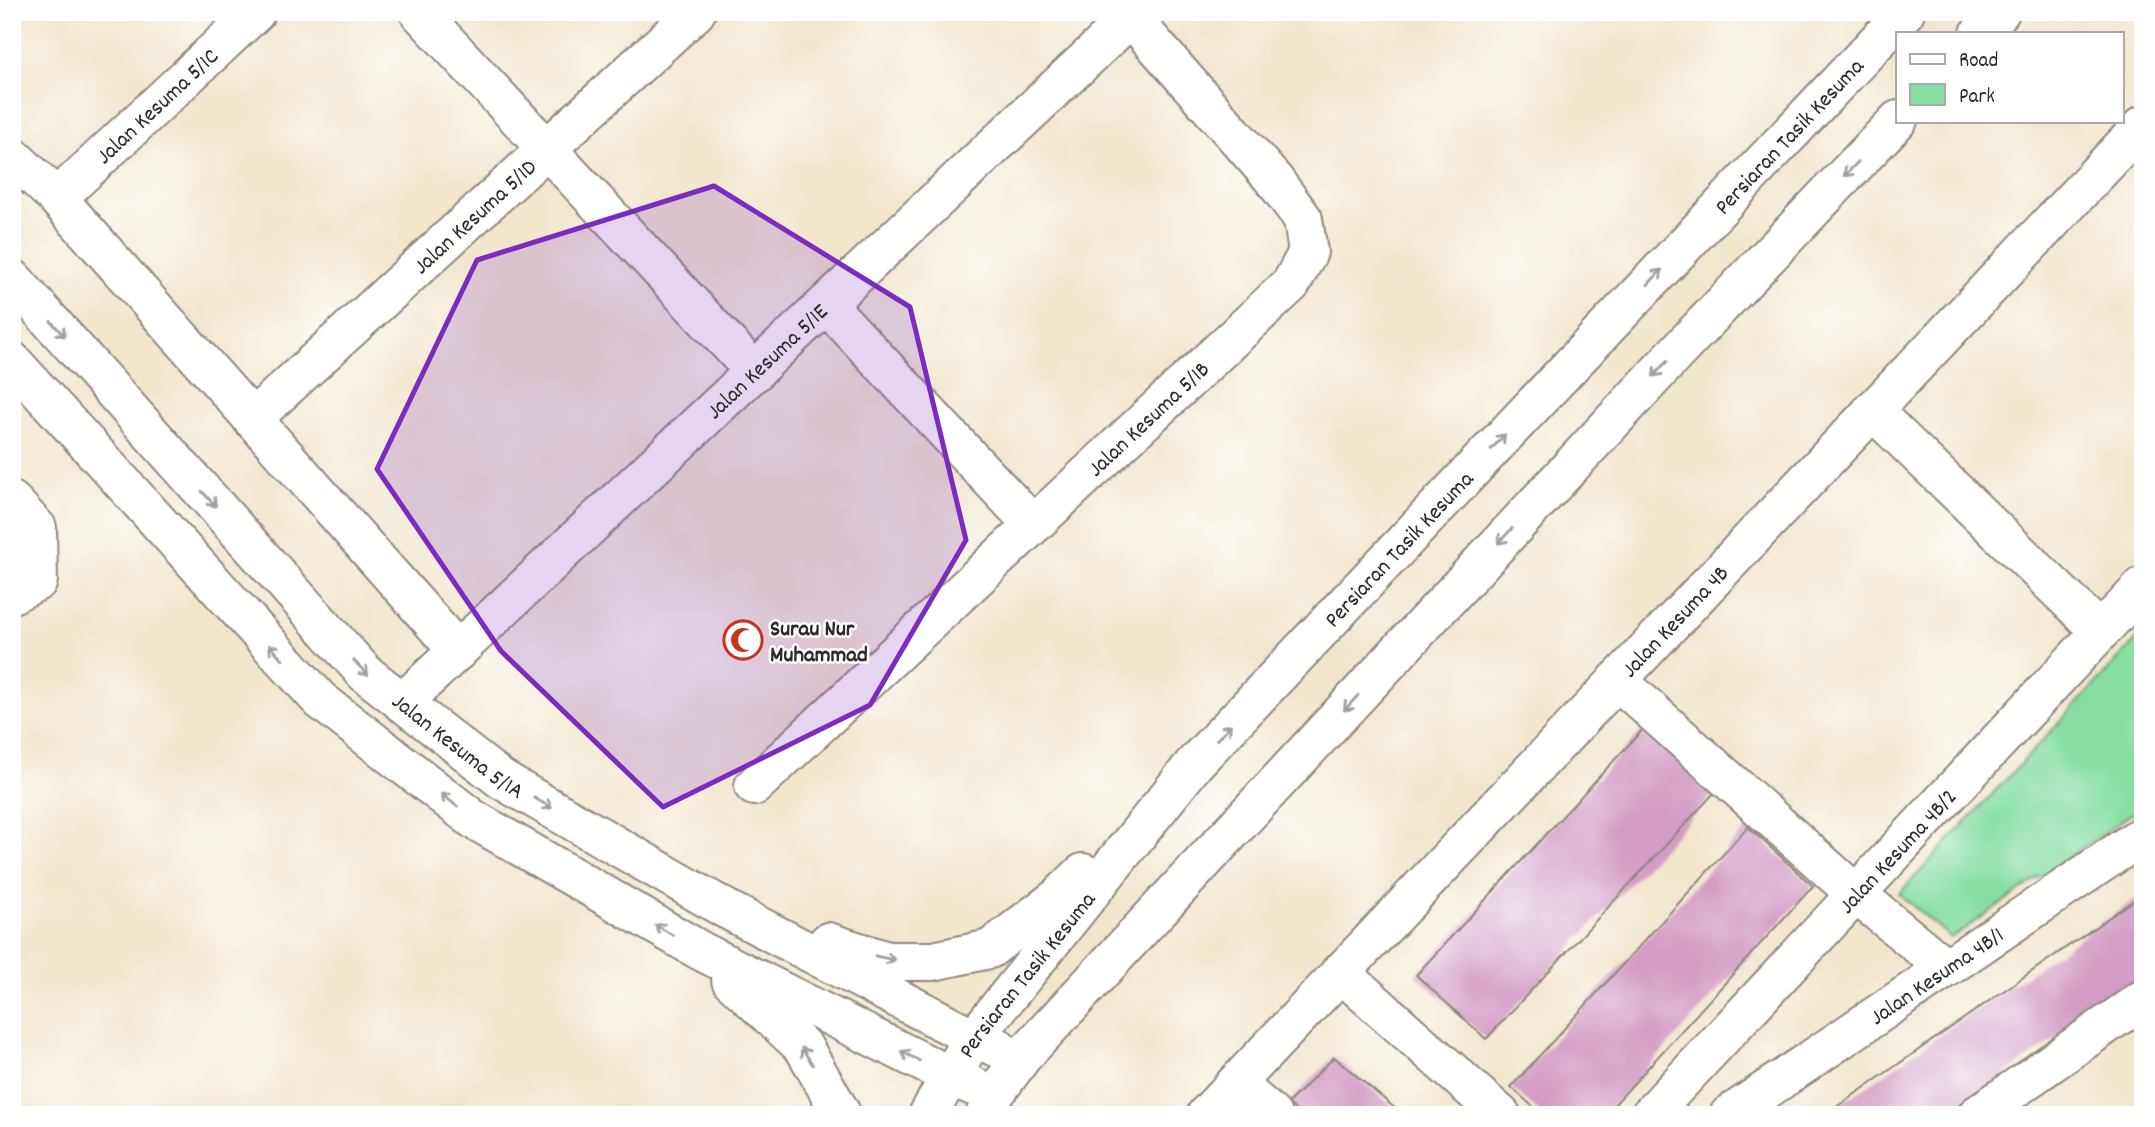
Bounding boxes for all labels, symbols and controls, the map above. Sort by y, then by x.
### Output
legend [1896,32,2124,122]
street label: Jalan Kesuma 5/1C [90,42,227,173]
text: Road [1959,47,1998,77]
street label: Persiaran Tasik Kesuma [1708,51,1874,224]
text: Park [1959,83,1995,113]
street label: Jalan Kesuma 5/1D [407,153,546,284]
one-way arrow [1842,160,1859,177]
one-way arrow [1646,269,1663,286]
street label: Jalan Kesuma 5/1E [700,297,837,429]
one-way arrow [49,319,65,337]
street label: Jalan Kesuma 5/1B [1082,355,1219,486]
one-way arrow [1652,360,1669,377]
one-way arrow [1490,434,1507,451]
street label: Persiaran Tasik Kesuma [1318,464,1484,636]
one-way arrow [201,489,217,507]
one-way arrow [1497,527,1514,544]
street label: Jalan Kesuma 4B [1615,559,1738,686]
place label: Surau Nur Muhammad [770,614,868,673]
mosque icon: Surau Nur Muhammad [722,619,764,661]
one-way arrow [269,644,285,662]
one-way arrow [352,659,369,676]
street label: Jalan Kesuma 5/1A [383,687,529,809]
one-way arrow [1342,694,1359,711]
one-way arrow [1216,724,1233,741]
street label: Jalan Kesuma 4B/2 [1833,783,1966,923]
one-way arrow [440,792,458,807]
one-way arrow [532,797,552,811]
street label: Persiaran Tasik Kesuma [952,885,1106,1066]
street label: Jalan Kesuma 4B/1 [1864,921,2012,1035]
one-way arrow [655,923,675,937]
one-way arrow [873,952,896,966]
one-way arrow [800,1047,815,1066]
one-way arrow [900,1049,921,1063]

